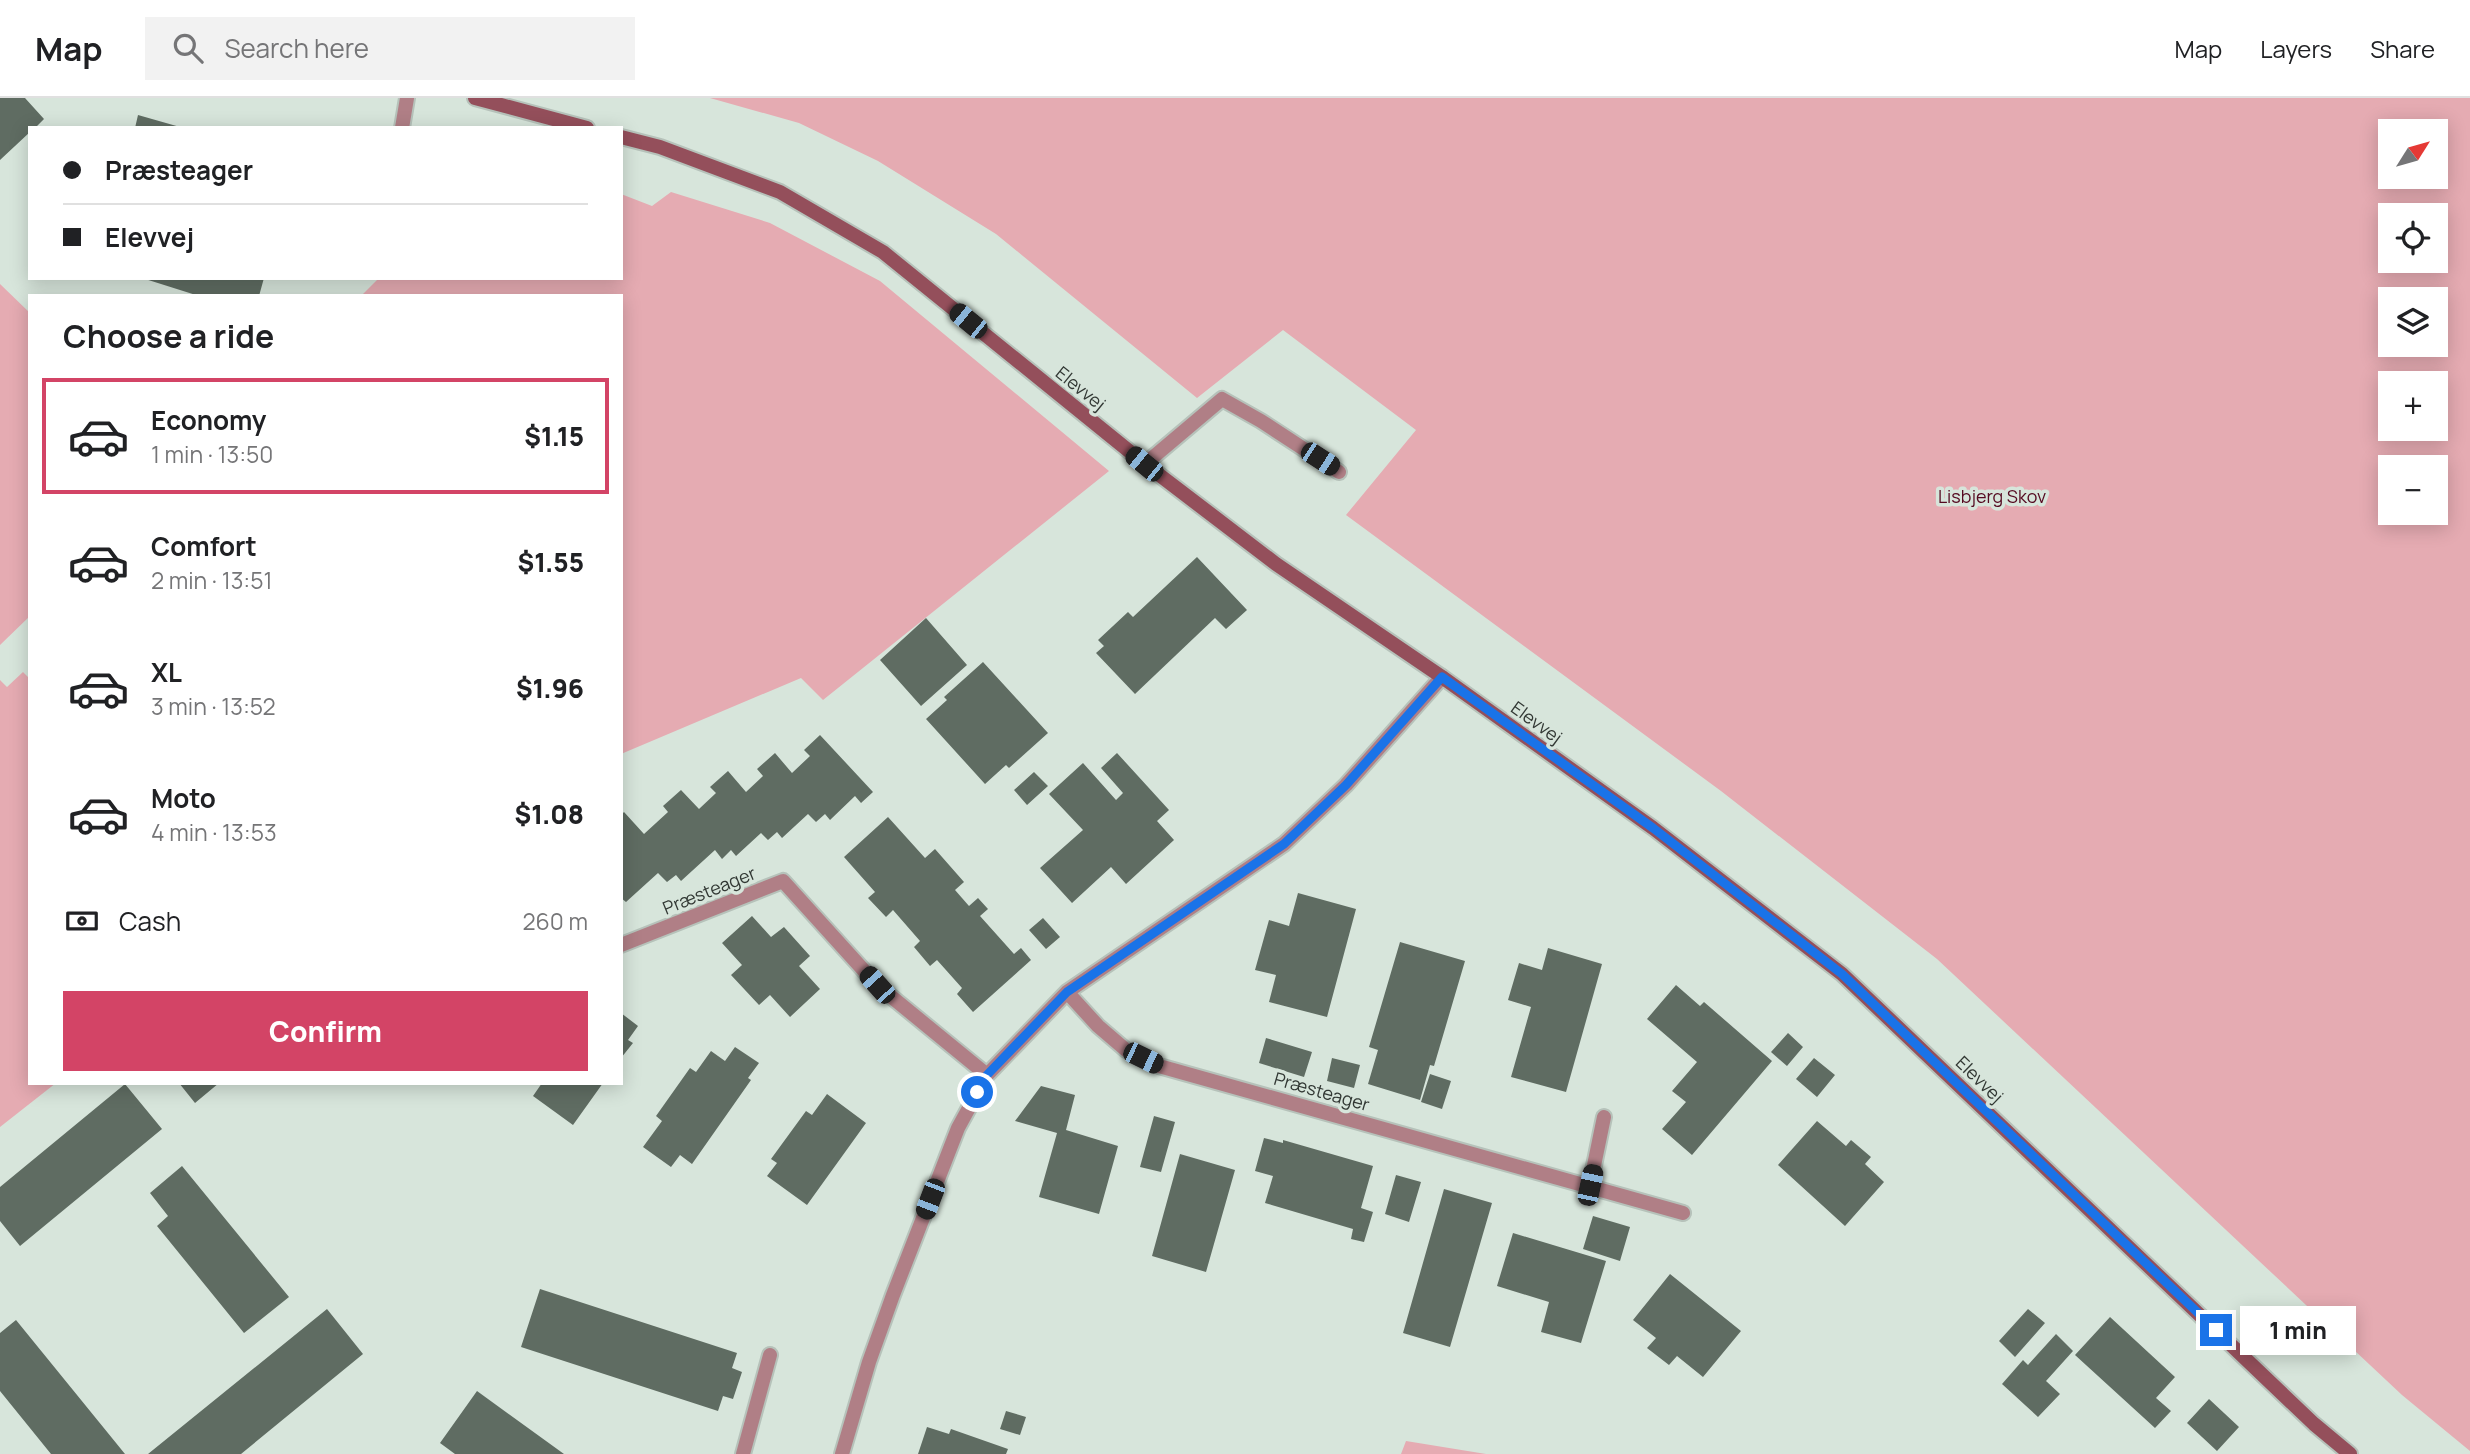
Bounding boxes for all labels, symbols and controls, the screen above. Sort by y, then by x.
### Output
search box [145,17,635,80]
text: Map [35,26,103,71]
icon: search [169,29,207,67]
text: Search here [225,30,369,66]
text: Map [2175,32,2222,65]
text: Layers [2260,32,2332,65]
text: Share [2370,32,2435,65]
north arrow [2378,119,2448,189]
map controls [2378,119,2448,525]
text: Præsteager [105,152,253,188]
button: locate [2378,203,2448,273]
text: Elevvej [105,219,194,255]
button: layers [2378,287,2448,357]
car [946,300,991,342]
text: Choose a ride [63,314,274,358]
street label: Elevvej [1051,361,1111,415]
button: + [2378,371,2448,441]
text: Economy [151,402,266,438]
icon: car [67,405,130,468]
text: $1.15 [524,418,584,454]
text: 1 min · 13:50 [151,438,273,470]
car [1297,439,1344,479]
car [1122,443,1167,485]
button: − [2378,455,2448,525]
park label: Lisbjerg Skov [1938,484,2046,508]
text: Comfort [151,528,257,564]
icon: car [67,531,130,594]
text: $1.55 [518,544,584,580]
text: 2 min · 13:51 [151,564,272,596]
text: XL [151,654,182,690]
icon: car [67,657,130,720]
text: $1.96 [516,670,584,706]
text: 3 min · 13:52 [151,690,276,722]
street label: Elevvej [1507,695,1567,749]
text: Moto [151,780,216,816]
icon: car [67,783,130,846]
text: $1.08 [515,796,584,832]
text: 4 min · 13:53 [151,816,277,848]
street label: Præsteager [659,860,760,920]
icon: cash [63,902,101,940]
text: Cash [119,903,181,939]
text: 260 m [522,905,588,937]
car [856,962,899,1008]
button: Confirm [63,991,588,1071]
car [1120,1039,1167,1077]
street label: Elevvej [1951,1050,2009,1108]
street label: Præsteager [1271,1066,1373,1116]
route start [961,1076,993,1108]
car [1576,1162,1605,1208]
car [913,1176,948,1222]
callout: 1 min [2240,1306,2356,1354]
route end [2200,1314,2232,1346]
text: 1 min [2269,1314,2327,1346]

